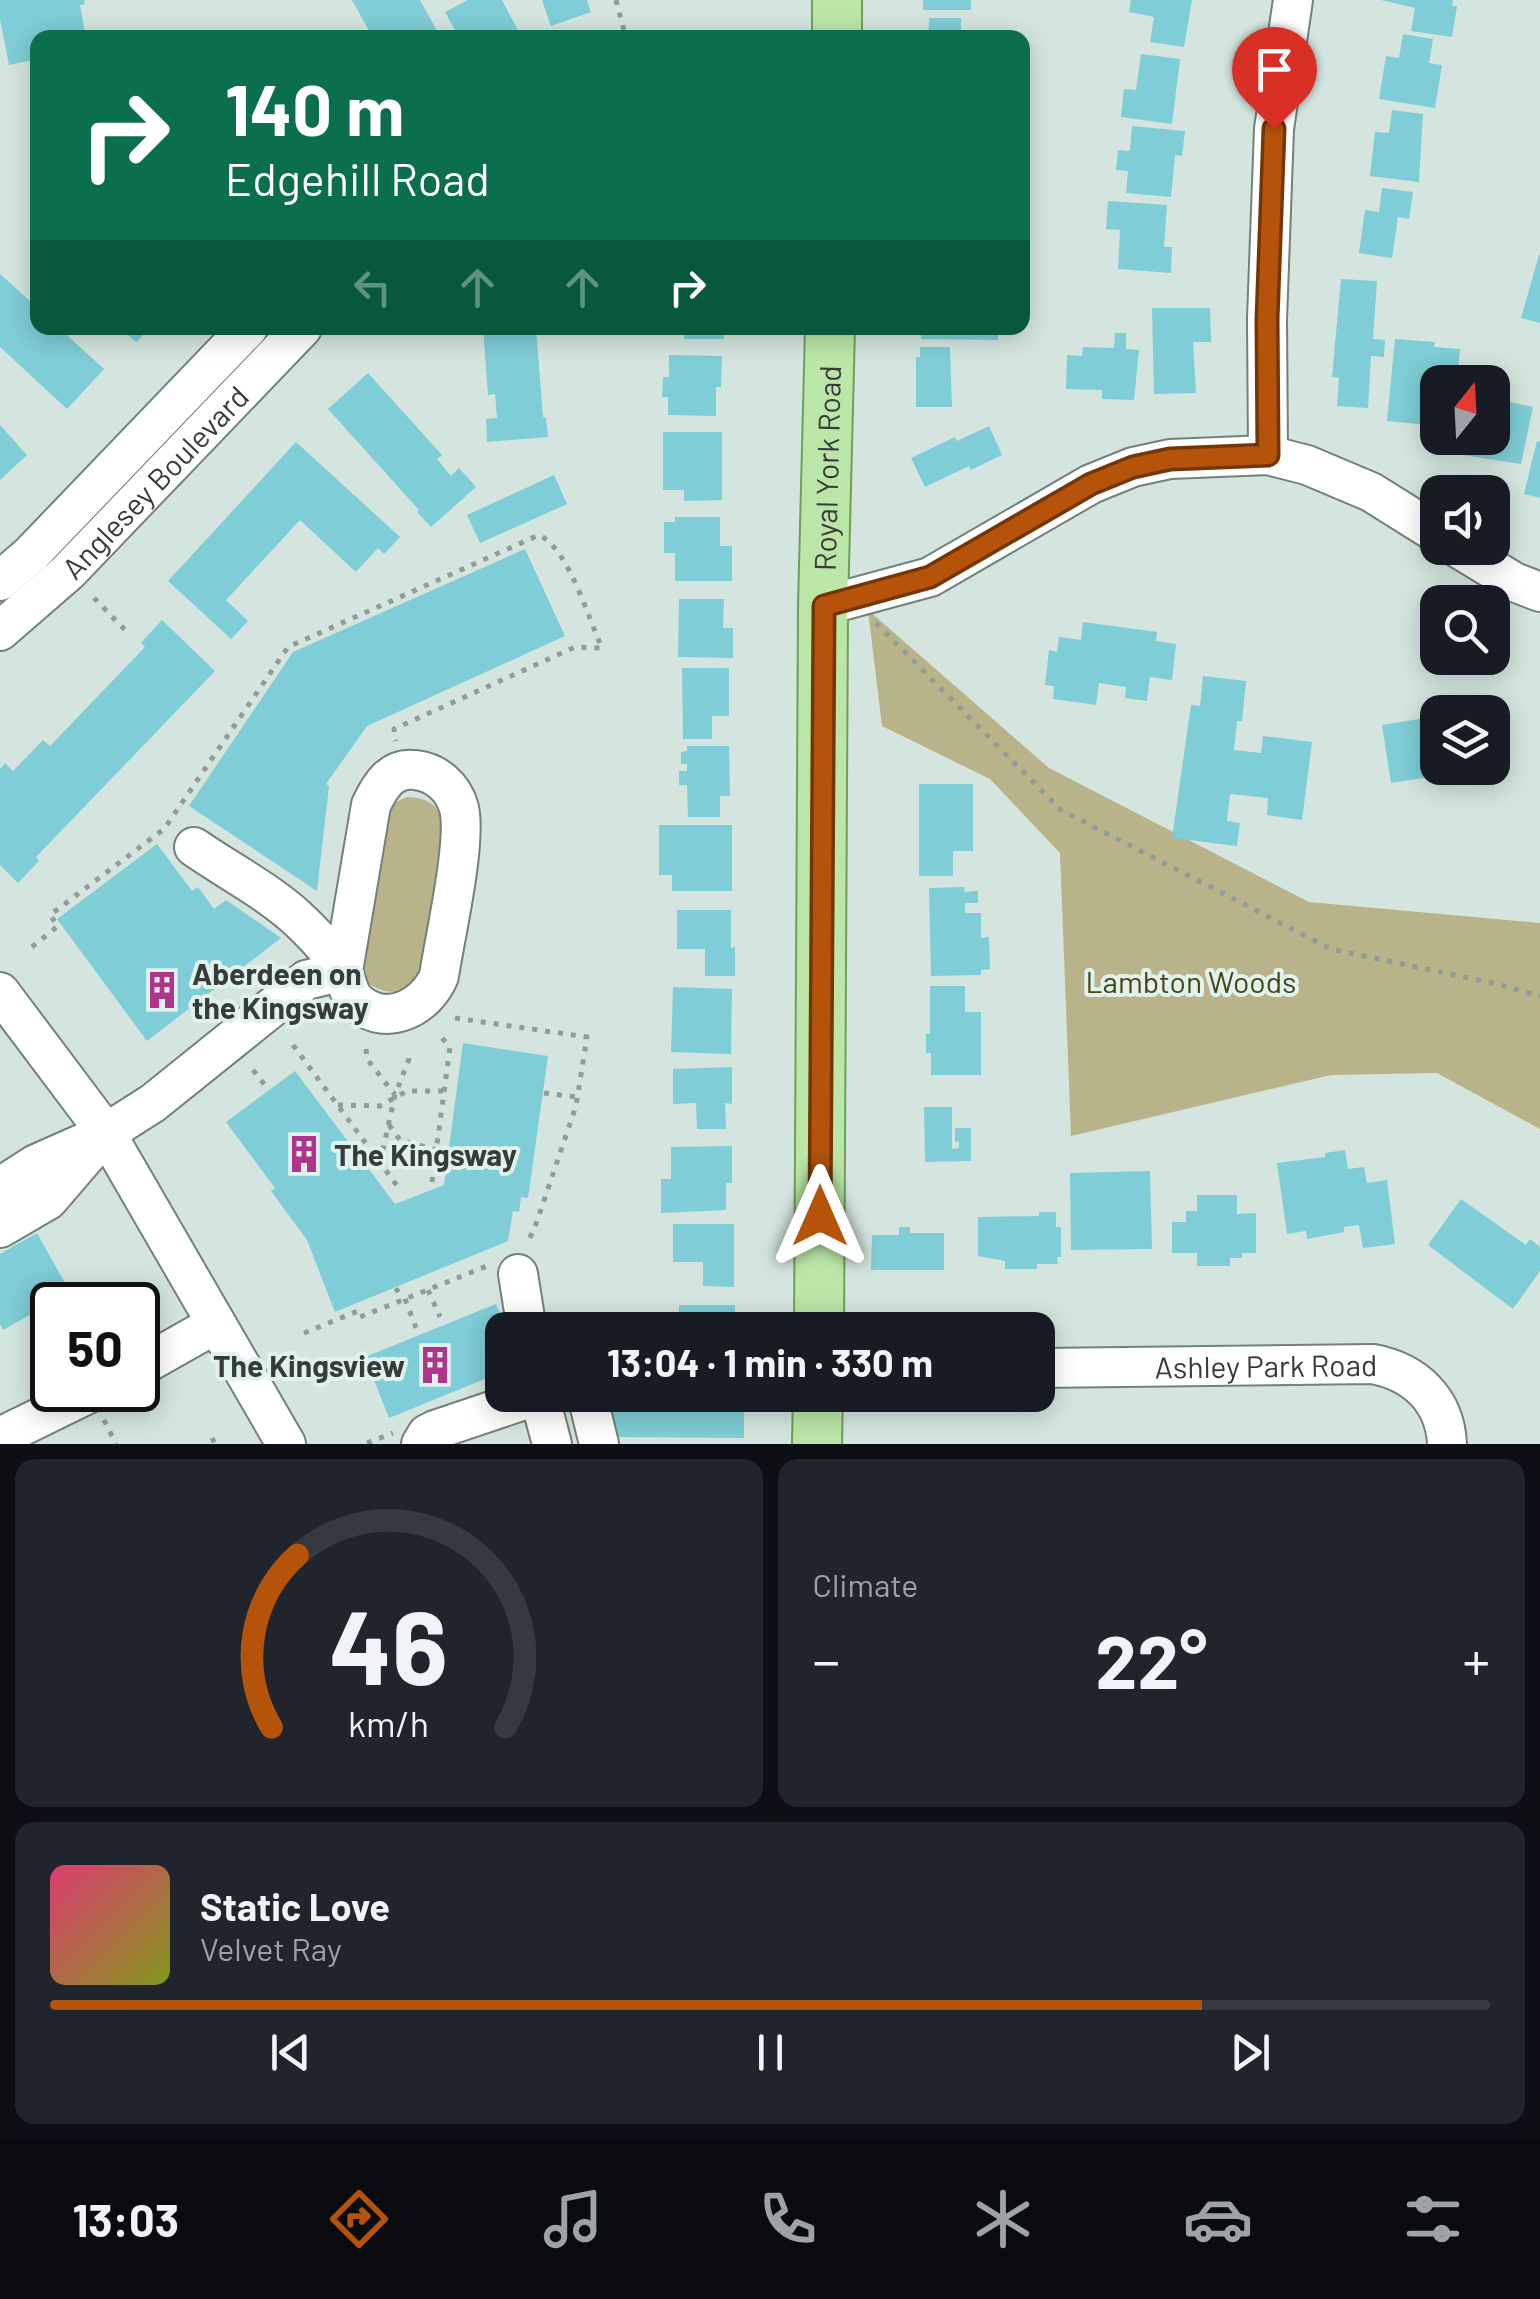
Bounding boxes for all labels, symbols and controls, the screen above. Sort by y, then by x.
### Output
pin [1232,27,1317,130]
icon: arrive [1247,42,1302,97]
text: 140 m [225,66,404,150]
icon: right [60,70,190,200]
text: Edgehill Road [225,151,490,205]
icon: left [345,260,400,315]
icon: ahead [450,260,505,315]
icon: ahead [555,260,610,315]
icon: right [660,260,715,315]
street label: Royal York Road [806,365,847,571]
north arrow [1420,365,1510,455]
map controls [1420,365,1510,785]
street label: Anglesey Boulevard [54,378,255,586]
button: sound [1420,475,1510,565]
button: search [1420,585,1510,675]
button: layers [1420,695,1510,785]
place label: Aberdeen on the Kingsway [192,955,369,1025]
park label: Lambton Woods [1086,963,1296,999]
building icon: Aberdeen on the Kingsway [141,969,183,1011]
building icon: The Kingsway [283,1133,325,1175]
place label: The Kingsway [334,1136,517,1172]
position arrow [768,1164,872,1268]
speed limit sign: 50 [30,1282,160,1412]
text: 13:04 · 1 min · 330 m [607,1339,933,1385]
building icon: The Kingsview [414,1344,456,1386]
street label: Ashley Park Road [1155,1346,1377,1385]
place label: The Kingsview [213,1347,405,1383]
text: Climate [813,1565,918,1603]
text: 46 [329,1581,448,1706]
text: 22° [1095,1614,1207,1704]
text: − [813,1626,840,1692]
text: + [1462,1626,1490,1692]
text: km/h [348,1701,429,1744]
text: Static Love [200,1883,390,1929]
text: Velvet Ray [200,1929,342,1967]
icon: previous [263,2025,318,2080]
icon: pause [743,2025,798,2080]
icon: next [1223,2025,1278,2080]
icon: directions [324,2184,394,2254]
icon: music [538,2184,608,2254]
icon: phone [753,2184,823,2254]
icon: climate [968,2184,1038,2254]
icon: car [1183,2184,1253,2254]
icon: filters [1398,2184,1468,2254]
text: 13:03 [72,2192,179,2246]

